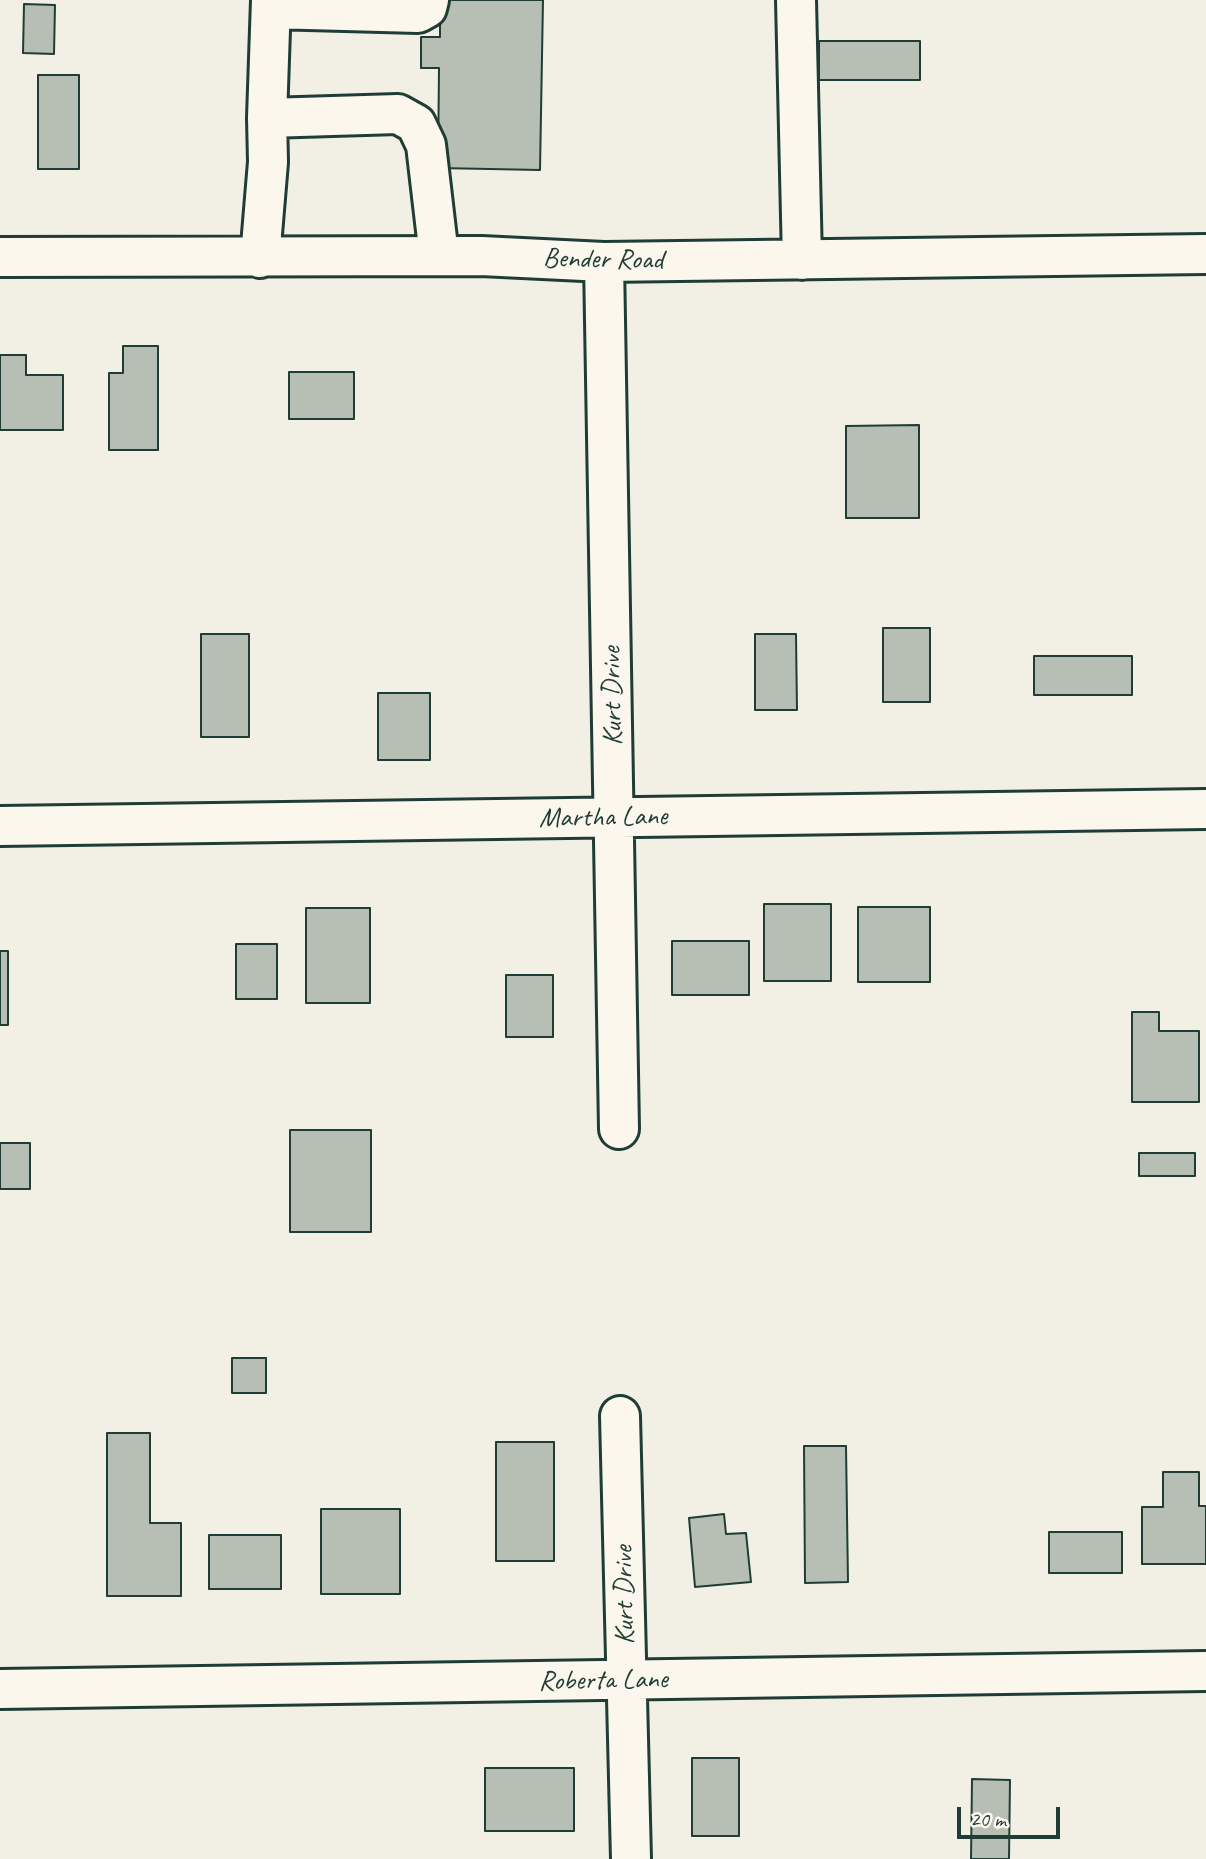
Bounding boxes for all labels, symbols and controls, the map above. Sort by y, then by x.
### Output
street label: Bender Road [543,242,663,278]
street label: Kurt Drive [595,646,631,746]
street label: Martha Lane [539,800,667,836]
street label: Kurt Drive [607,1545,643,1645]
street label: Roberta Lane [538,1663,668,1699]
scale bar [961,1792,1064,1836]
text: 20 m [970,1806,1006,1832]

